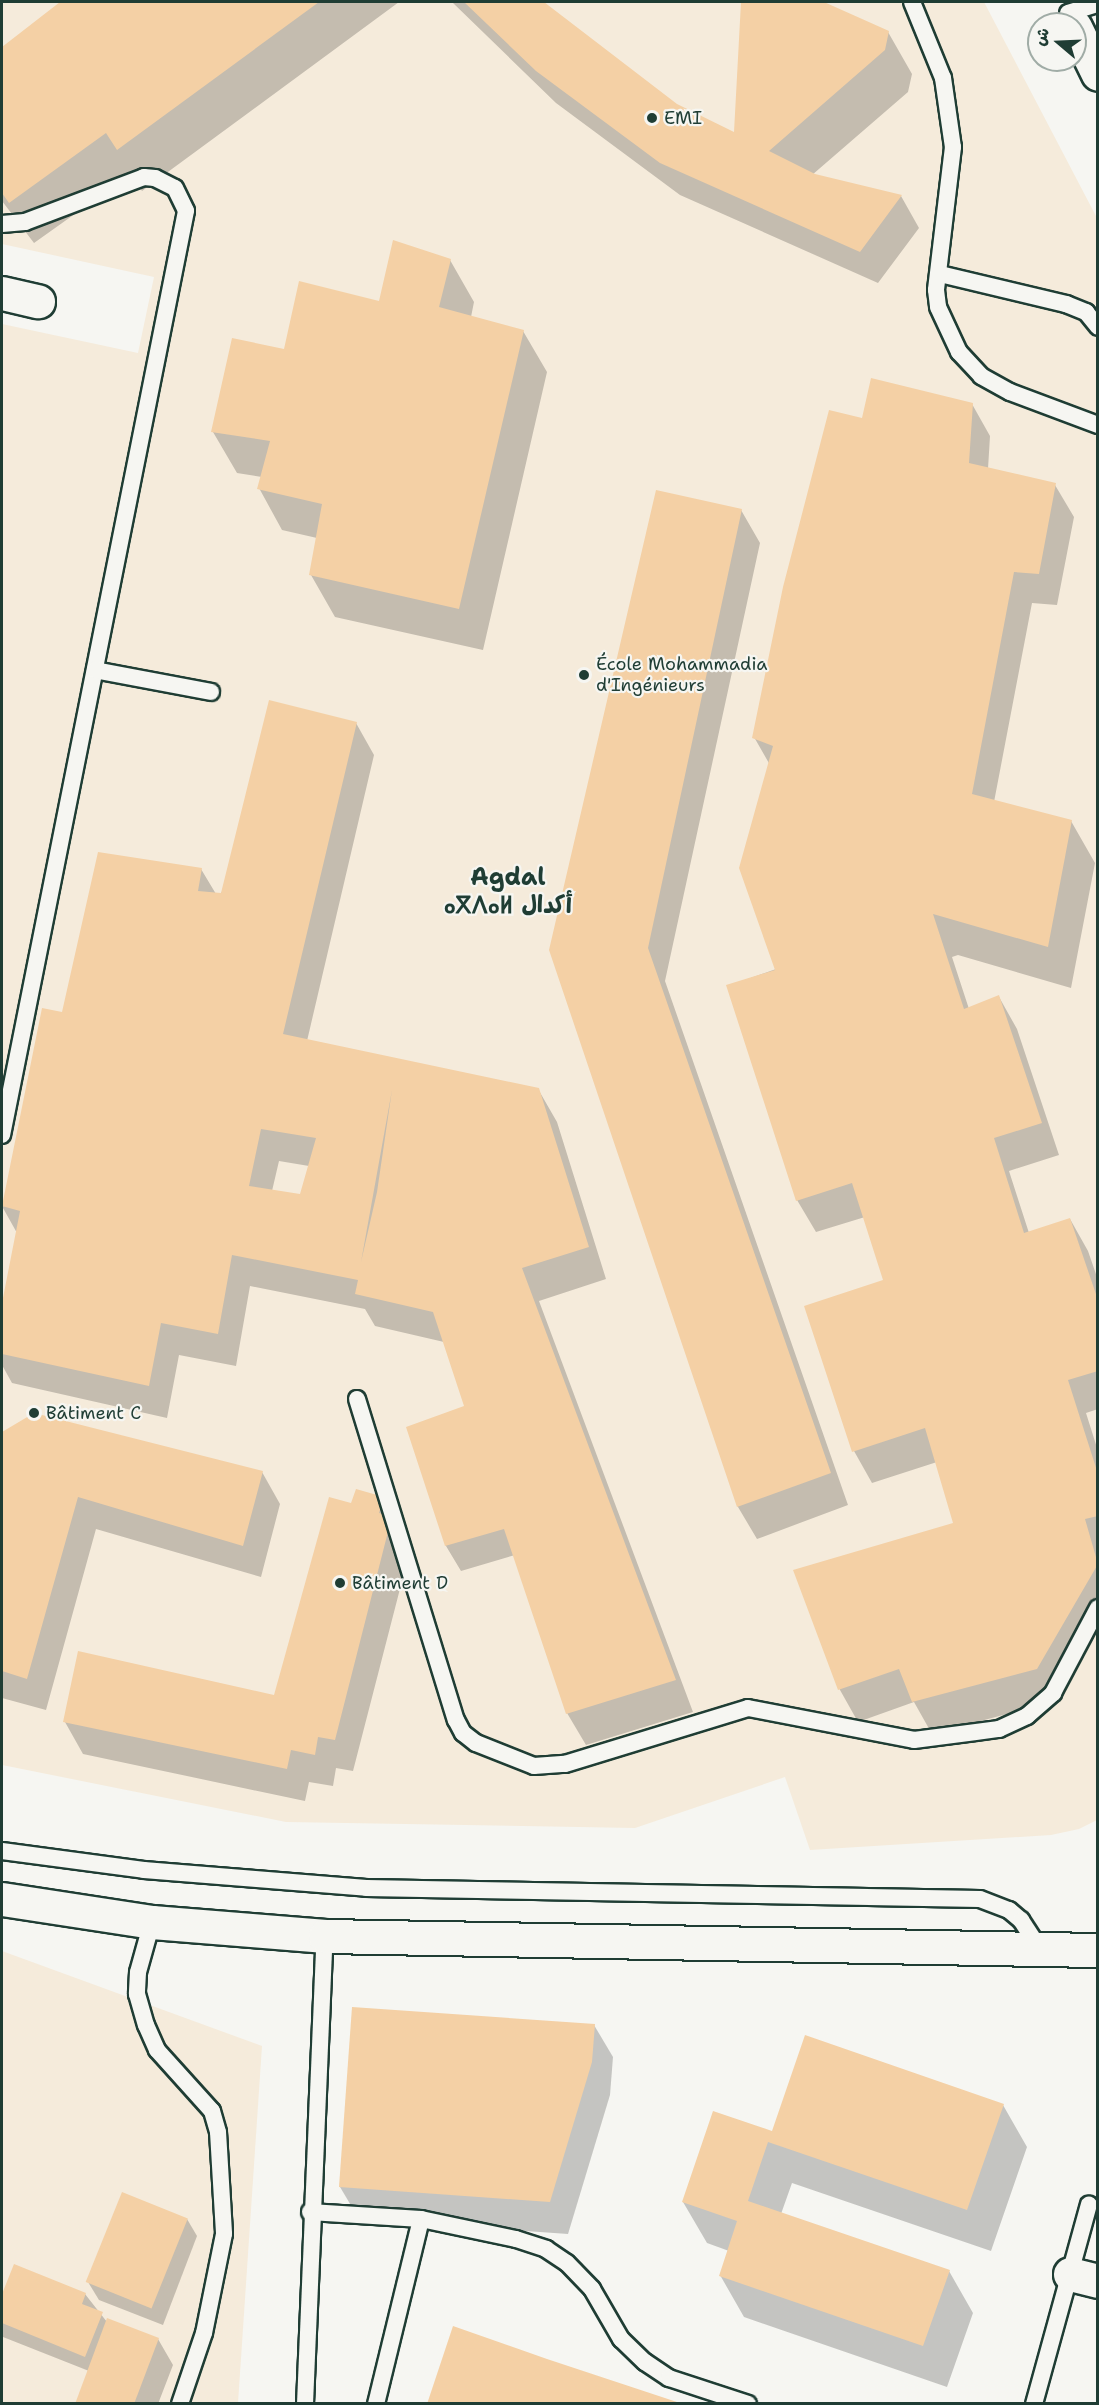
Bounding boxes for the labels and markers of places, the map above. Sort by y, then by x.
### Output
place label: EMI [664,107,702,129]
marker: EMI [645,111,659,125]
place label: École Mohammadia d'Ingénieurs [596,654,767,696]
marker: École Mohammadia d'Ingénieurs [577,668,591,682]
place label: Bâtiment C [46,1402,141,1424]
marker: Bâtiment C [27,1406,41,1420]
place label: Bâtiment D [352,1572,448,1594]
marker: Bâtiment D [333,1576,347,1590]

